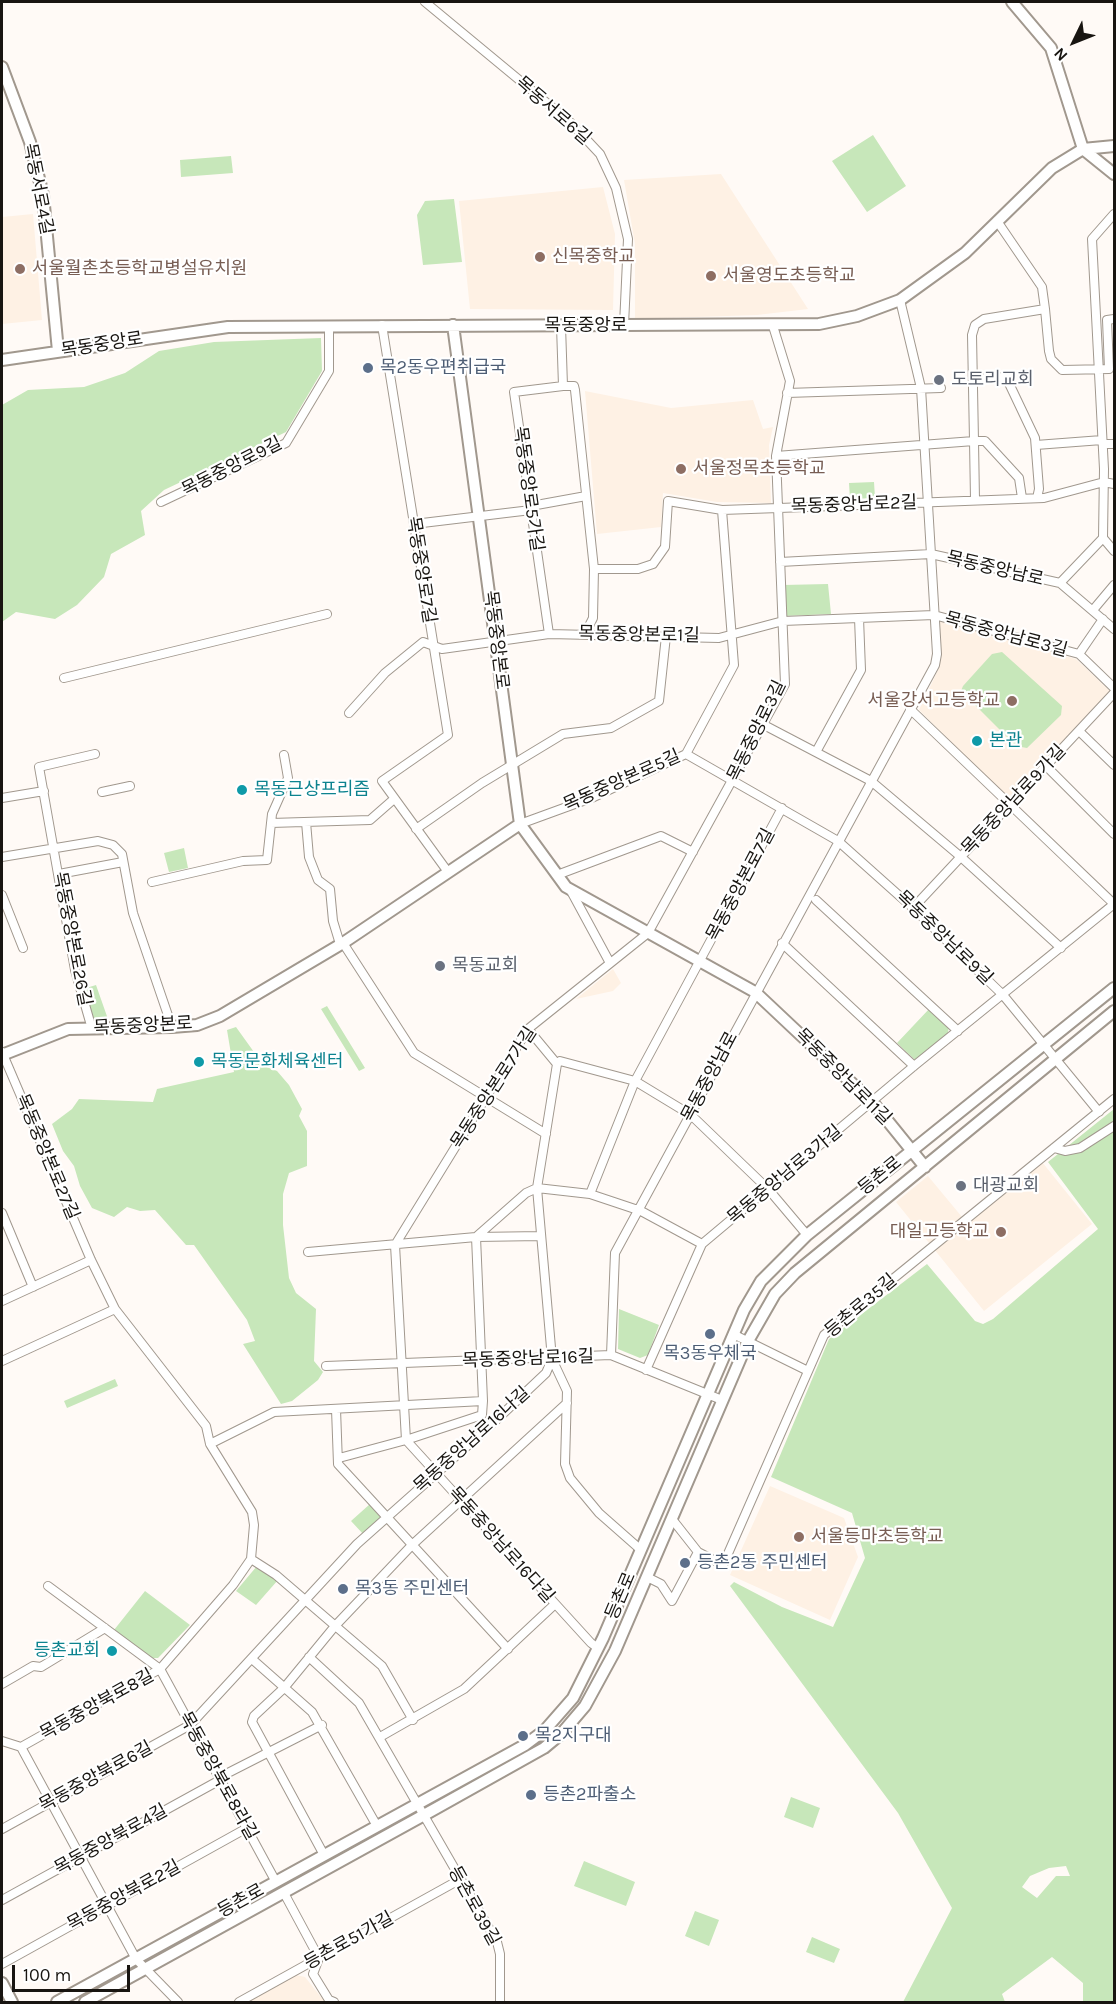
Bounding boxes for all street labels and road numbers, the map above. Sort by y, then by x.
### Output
street label: 목동서로6길 [511,72,595,150]
street label: 목동서로4길 [19,141,57,237]
street label: 목동중앙로 [545,315,627,337]
street label: 목동중앙로 [59,328,145,362]
street label: 목동중앙로5가길 [509,425,547,553]
street label: 목동중앙로9길 [178,432,286,502]
street label: 목동중앙남로2길 [790,492,918,518]
street label: 목동중앙로7길 [402,515,440,625]
street label: 목동중앙남로 [944,547,1046,591]
street label: 목동중앙본로 [479,589,513,691]
street label: 목동중앙남로3길 [942,608,1070,662]
street label: 목동중앙본로1길 [578,623,700,647]
street label: 목동중앙로3길 [723,677,791,785]
street label: 목동중앙남로9가길 [957,740,1071,860]
street label: 목동중앙본로5길 [560,745,684,817]
street label: 목동중앙본로7길 [702,825,780,945]
street label: 목동중앙본로26길 [48,870,96,1008]
street label: 목동중앙남로9길 [891,886,997,990]
street label: 목동중앙본로 [93,1013,193,1039]
street label: 목동중앙본로7가길 [447,1023,541,1153]
street label: 목동중앙남로11길 [790,1024,896,1130]
street label: 목동중앙남로 [677,1028,743,1126]
street label: 목동중앙본로27길 [11,1091,83,1223]
street label: 목동중앙남로3가길 [723,1121,847,1229]
street label: 등촌로 [854,1152,906,1200]
street label: 등촌로35길 [821,1270,901,1342]
street label: 목동중앙남로16길 [462,1346,594,1372]
street label: 목동중앙남로16나길 [410,1382,534,1498]
street label: 목동중앙남로16다길 [443,1483,559,1607]
street label: 등촌로 [601,1569,641,1623]
street label: 목동중앙북로8길 [36,1665,158,1745]
street label: 목동중앙북로8라길 [174,1708,262,1844]
street label: 목동중앙북로6길 [36,1737,156,1817]
street label: 목동중앙북로4길 [51,1800,171,1880]
street label: 목동중앙북로2길 [64,1856,184,1936]
street label: 등촌로39길 [443,1863,505,1949]
street label: 등촌로 [214,1880,268,1922]
street label: 등촌로51가길 [301,1908,397,1974]

